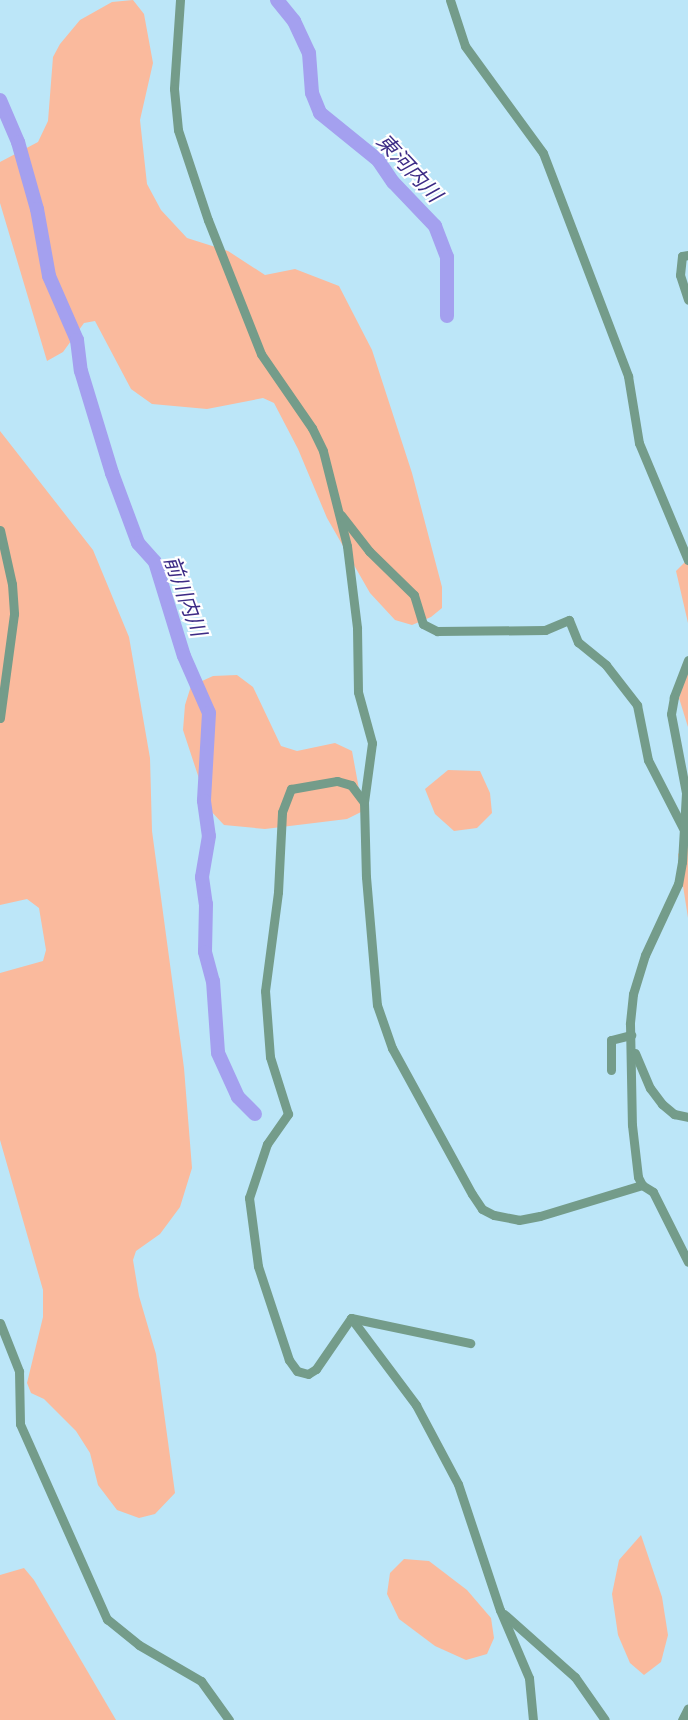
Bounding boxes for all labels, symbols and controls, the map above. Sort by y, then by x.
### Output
water label: 東河内川 [371,129,447,207]
water label: 前川内川 [159,552,211,640]

